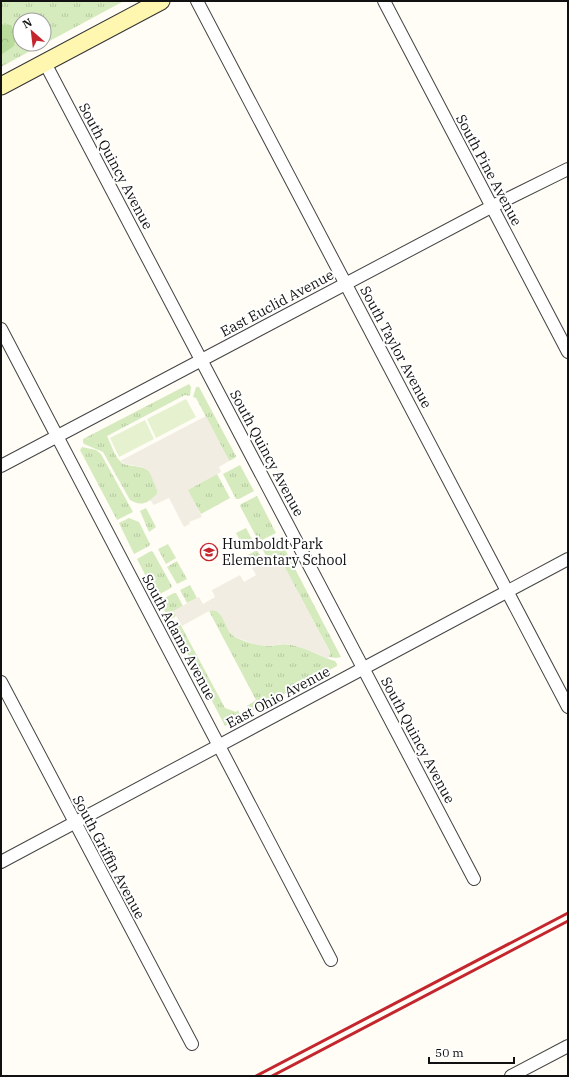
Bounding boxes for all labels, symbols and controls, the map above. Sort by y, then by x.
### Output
north arrow [12,12,52,52]
text: N [20,15,35,31]
street label: South Quincy Avenue [75,100,157,232]
street label: South Pine Avenue [452,111,526,229]
street label: East Euclid Avenue [217,265,337,341]
street label: South Taylor Avenue [356,283,436,411]
street label: South Quincy Avenue [226,387,308,519]
place label: Humboldt Park Elementary School [222,535,347,569]
school or university icon: Humboldt Park Elementary School [199,542,219,562]
street label: South Adams Avenue [138,571,220,703]
street label: East Ohio Avenue [223,662,333,732]
street label: South Quincy Avenue [377,674,459,806]
street label: South Griffin Avenue [69,792,149,922]
scale bar [429,1039,514,1065]
text: 50 m [435,1045,464,1060]

